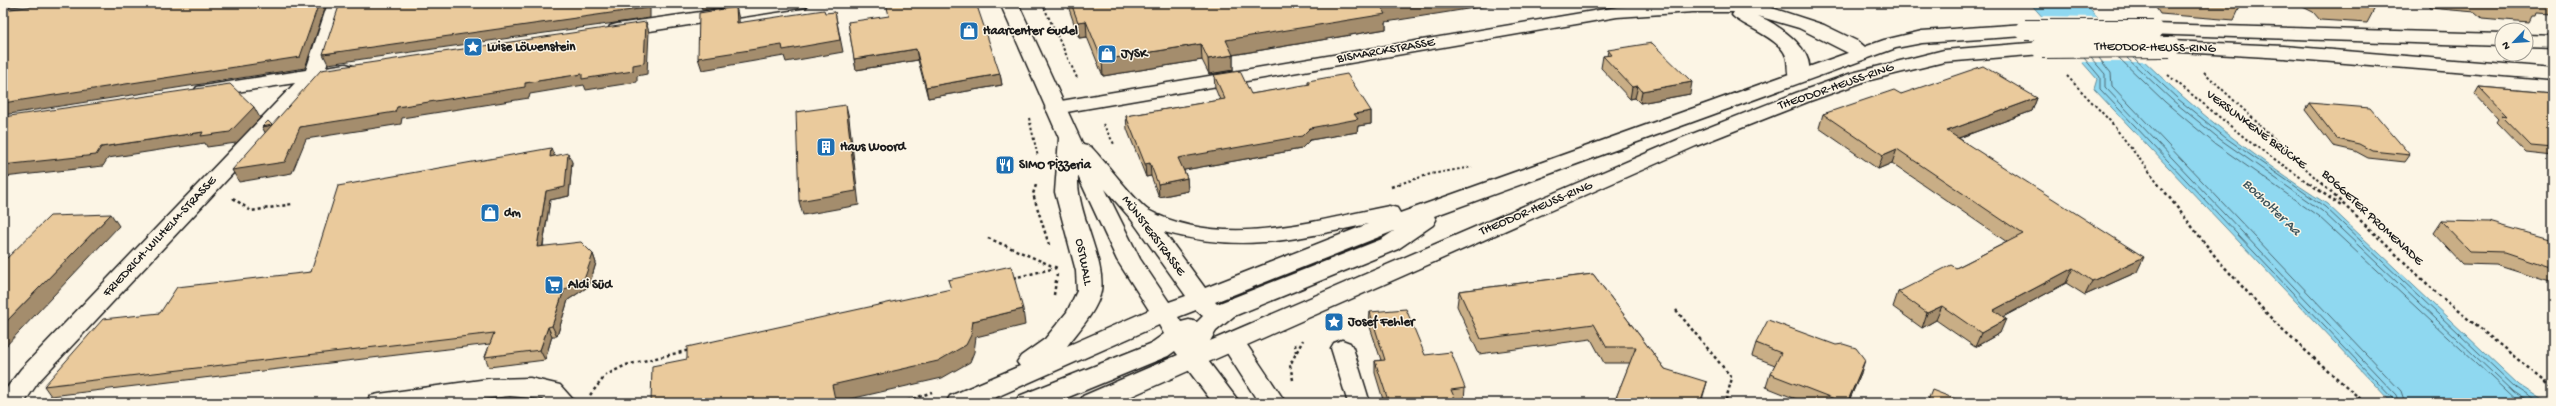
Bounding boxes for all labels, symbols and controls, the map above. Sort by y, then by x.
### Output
shop icon: Haarcenter Gudel [958,20,980,42]
north arrow [2494,22,2534,62]
place label: Haarcenter Gudel [983,24,1078,39]
street label: BISMARCKSTRASSE [1335,35,1437,67]
place icon: Luise Löwenstein [462,36,484,58]
street label: THEODOR-HEUSS-RING [2093,39,2217,57]
place label: Luise Löwenstein [487,40,576,55]
text: N [2500,40,2514,51]
shop icon: JYSK [1096,43,1118,65]
place label: JYSK [1120,47,1149,62]
street label: THEODOR-HEUSS-RING [1775,60,1897,114]
street label: VERSUNKENE BRÜCKE [2202,87,2310,173]
building icon: Haus Woord [815,136,837,158]
place label: Haus Woord [840,140,907,155]
restaurant icon: SIMO Pizzeria [994,154,1016,176]
place label: SIMO Pizzeria [1019,158,1092,173]
street label: BOGGETER PROMENADE [2317,166,2427,270]
street label: FRIEDRICH-WILHELM-STRASSE [99,173,221,301]
water label: Bocholter Aa [2238,176,2305,241]
street label: THEODOR-HEUSS-RING [1476,178,1596,240]
street label: MÜNSTERSTRASSE [1118,193,1189,280]
shop icon: dm [479,202,501,224]
place label: dm [504,206,522,221]
street label: OSTWALL [1071,237,1095,288]
supermarket icon: Aldi Süd [543,274,565,296]
place label: Aldi Süd [567,278,613,293]
place icon: Josef Fehler [1323,311,1345,333]
place label: Josef Fehler [1347,314,1416,330]

